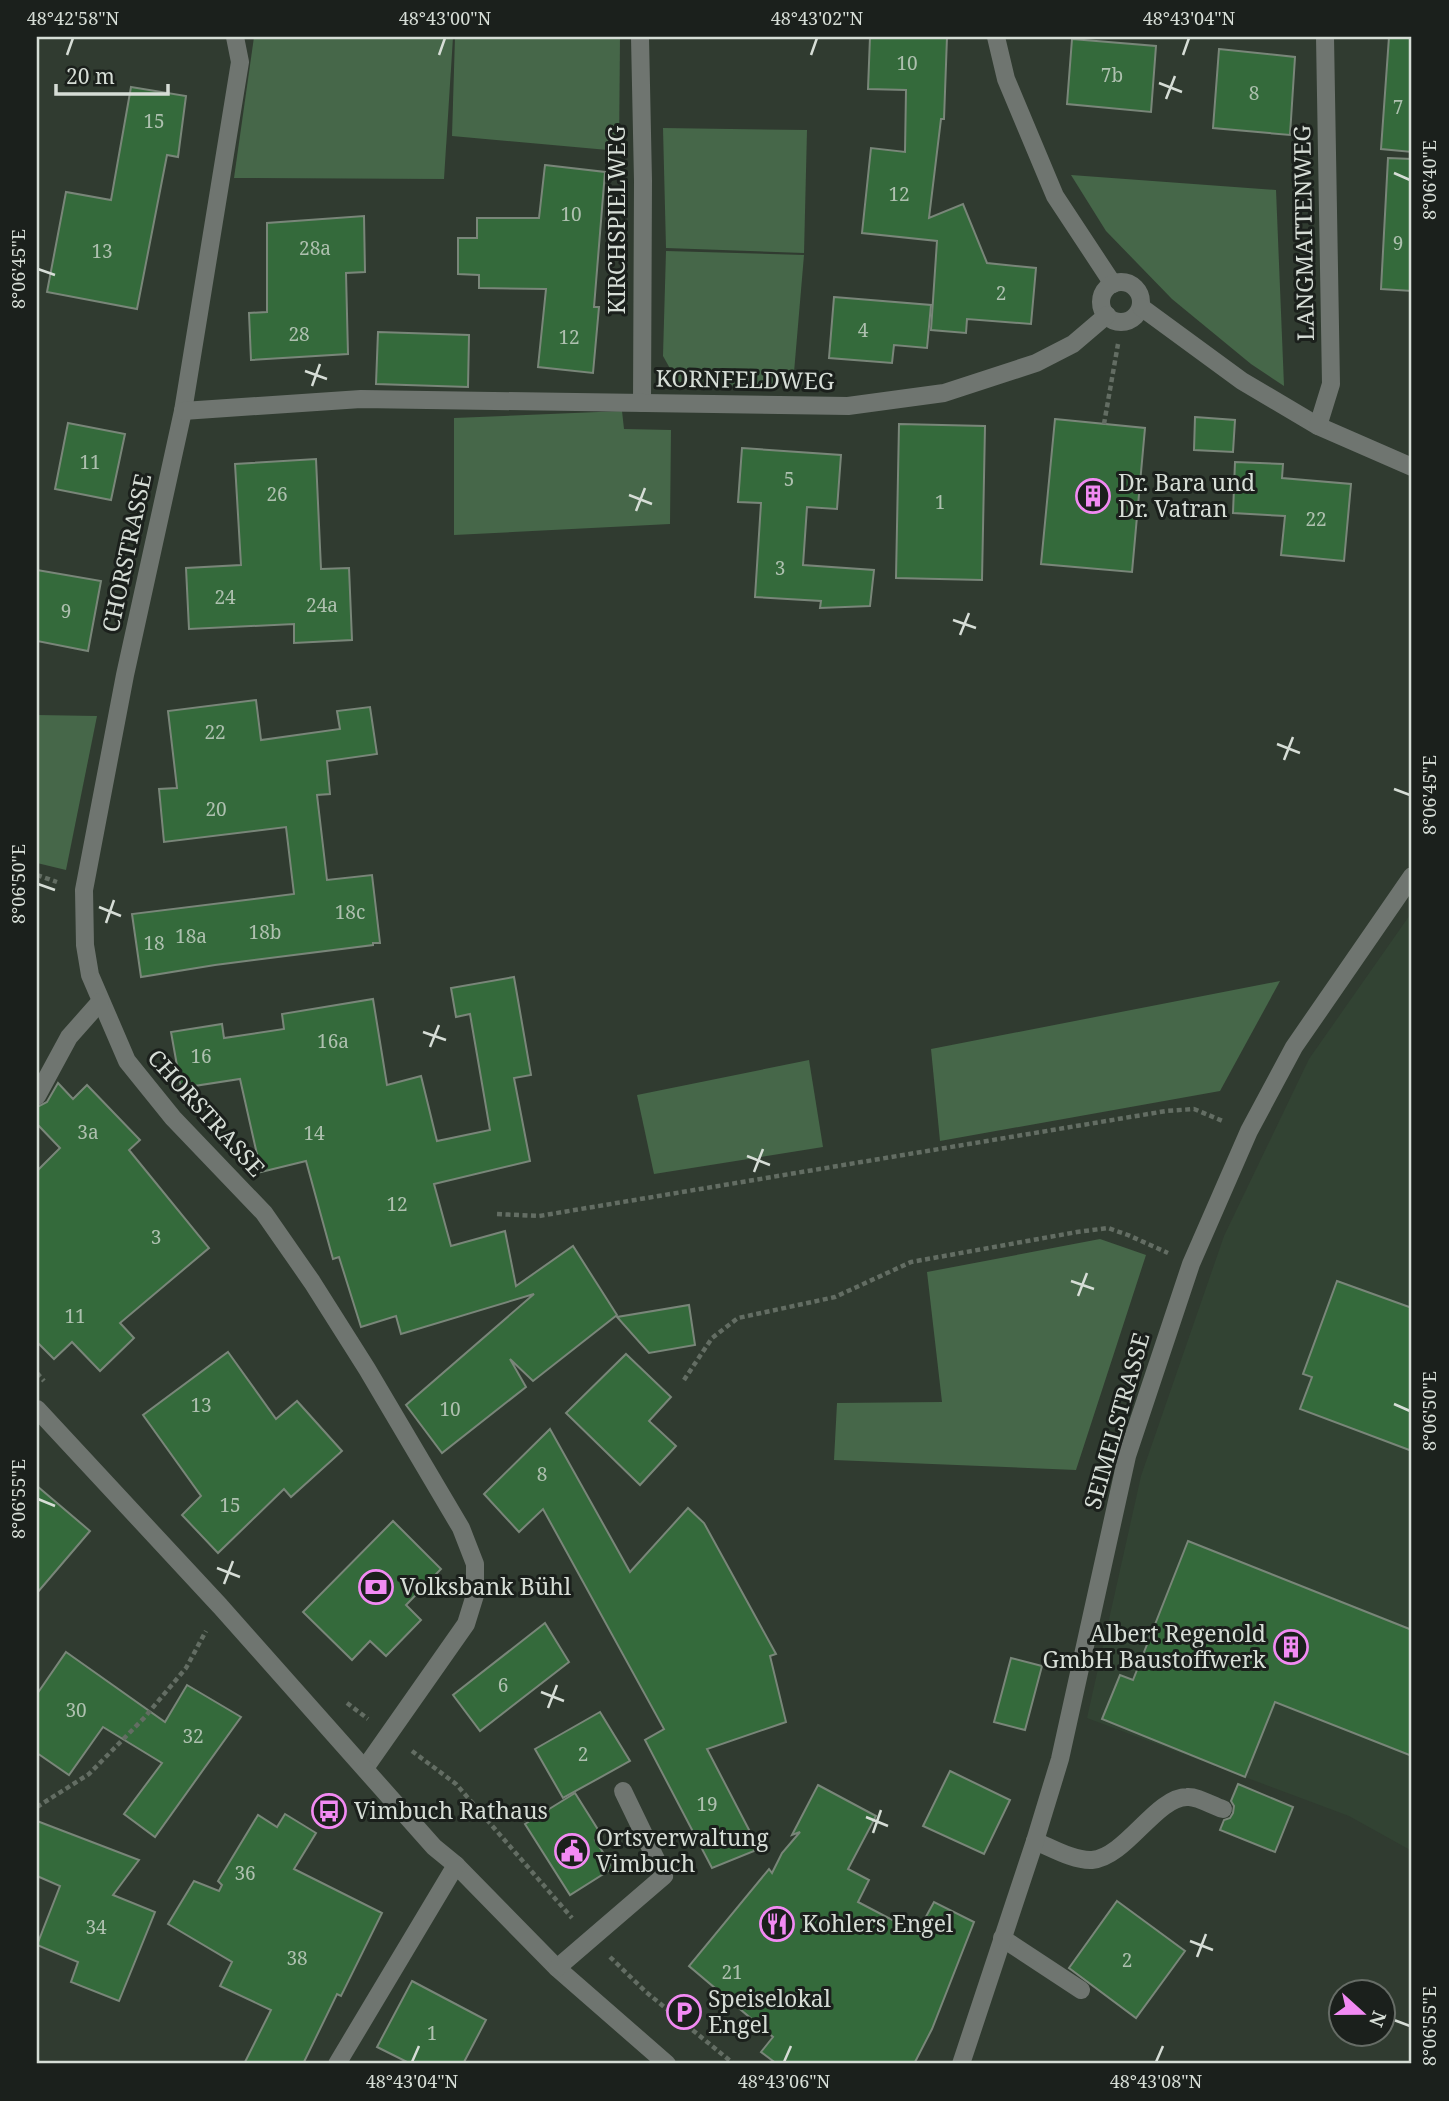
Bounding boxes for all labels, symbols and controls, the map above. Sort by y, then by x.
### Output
text: 48°42'58"N [27,6,120,30]
text: 48°43'00"N [399,6,492,30]
text: 48°43'02"N [771,6,864,30]
text: 48°43'04"N [1143,6,1236,30]
house number: 10 [896,50,918,76]
scale bar [56,52,168,96]
text: 20 m [66,62,115,90]
house number: 7b [1101,62,1123,88]
house number: 8 [1249,80,1259,106]
house number: 7 [1393,94,1403,120]
house number: 15 [143,108,165,134]
street label: LANGMATTENWEG [1285,125,1321,341]
street label: KIRCHSPIELWEG [600,126,632,314]
text: 8°06'40"E [1417,140,1441,220]
house number: 12 [888,181,910,207]
house number: 10 [560,201,582,227]
text: 8°06'45"E [6,229,30,309]
house number: 9 [1393,230,1403,256]
house number: 28a [299,235,331,261]
house number: 13 [91,238,113,264]
house number: 2 [996,280,1006,306]
house number: 4 [858,317,869,343]
house number: 28 [288,321,310,347]
house number: 12 [558,324,580,350]
street label: KORNFELDWEG [655,361,835,397]
house number: 11 [79,449,101,475]
house number: 5 [784,466,794,492]
place label: Dr. Bara und Dr. Vatran [1118,466,1255,524]
street label: CHORSTRASSE [94,471,158,635]
building icon: Dr. Bara und Dr. Vatran [1074,477,1112,515]
house number: 26 [266,481,288,507]
house number: 1 [935,489,945,515]
house number: 22 [1305,506,1327,532]
house number: 3 [775,555,785,581]
house number: 24 [214,584,236,610]
house number: 24a [306,592,338,618]
house number: 9 [61,598,71,624]
house number: 22 [204,719,226,745]
text: 8°06'45"E [1417,755,1441,835]
house number: 20 [205,796,227,822]
text: 8°06'50"E [6,844,30,924]
house number: 18c [335,899,365,925]
house number: 18b [249,919,281,945]
house number: 18a [175,923,207,949]
house number: 18 [143,930,165,956]
house number: 16a [317,1028,349,1054]
street label: CHORSTRASSE [141,1042,273,1183]
house number: 16 [190,1043,212,1069]
house number: 3a [77,1119,99,1145]
house number: 14 [303,1120,325,1146]
house number: 12 [386,1191,408,1217]
house number: 3 [151,1224,161,1250]
house number: 11 [64,1303,86,1329]
street label: SEIMELSTRASSE [1076,1329,1157,1513]
text: 8°06'50"E [1417,1371,1441,1451]
house number: 13 [190,1392,212,1418]
house number: 10 [439,1396,461,1422]
text: 8°06'55"E [6,1459,30,1539]
house number: 8 [537,1461,547,1487]
house number: 15 [219,1492,241,1518]
bank icon: Volksbank Bühl [357,1568,395,1606]
place label: Volksbank Bühl [400,1570,571,1602]
place label: Albert Regenold GmbH Baustoffwerk [1042,1617,1267,1675]
building icon: Albert Regenold GmbH Baustoffwerk [1272,1628,1310,1666]
house number: 6 [498,1672,508,1698]
house number: 30 [65,1697,87,1723]
house number: 32 [182,1723,204,1749]
house number: 2 [578,1741,588,1767]
house number: 19 [696,1791,718,1817]
bus stop icon: Vimbuch Rathaus [310,1792,348,1830]
place label: Vimbuch Rathaus [354,1794,548,1826]
place label: Ortsverwaltung Vimbuch [596,1821,769,1879]
public building icon: Ortsverwaltung Vimbuch [553,1832,591,1870]
house number: 36 [234,1860,256,1886]
restaurant icon: Kohlers Engel [758,1905,796,1943]
place label: Kohlers Engel [802,1907,953,1939]
house number: 34 [85,1914,107,1940]
house number: 38 [286,1945,308,1971]
house number: 2 [1122,1947,1132,1973]
house number: 21 [721,1959,743,1985]
north arrow [1326,1979,1396,2048]
place label: Speiselokal Engel [708,1982,831,2040]
text: 8°06'55"E [1417,1986,1441,2066]
parking icon: Speiselokal Engel [665,1993,703,2031]
text: N [1363,2007,1393,2031]
house number: 1 [427,2020,437,2046]
text: 48°43'04"N [366,2069,459,2093]
text: 48°43'06"N [738,2069,831,2093]
text: 48°43'08"N [1110,2069,1203,2093]

